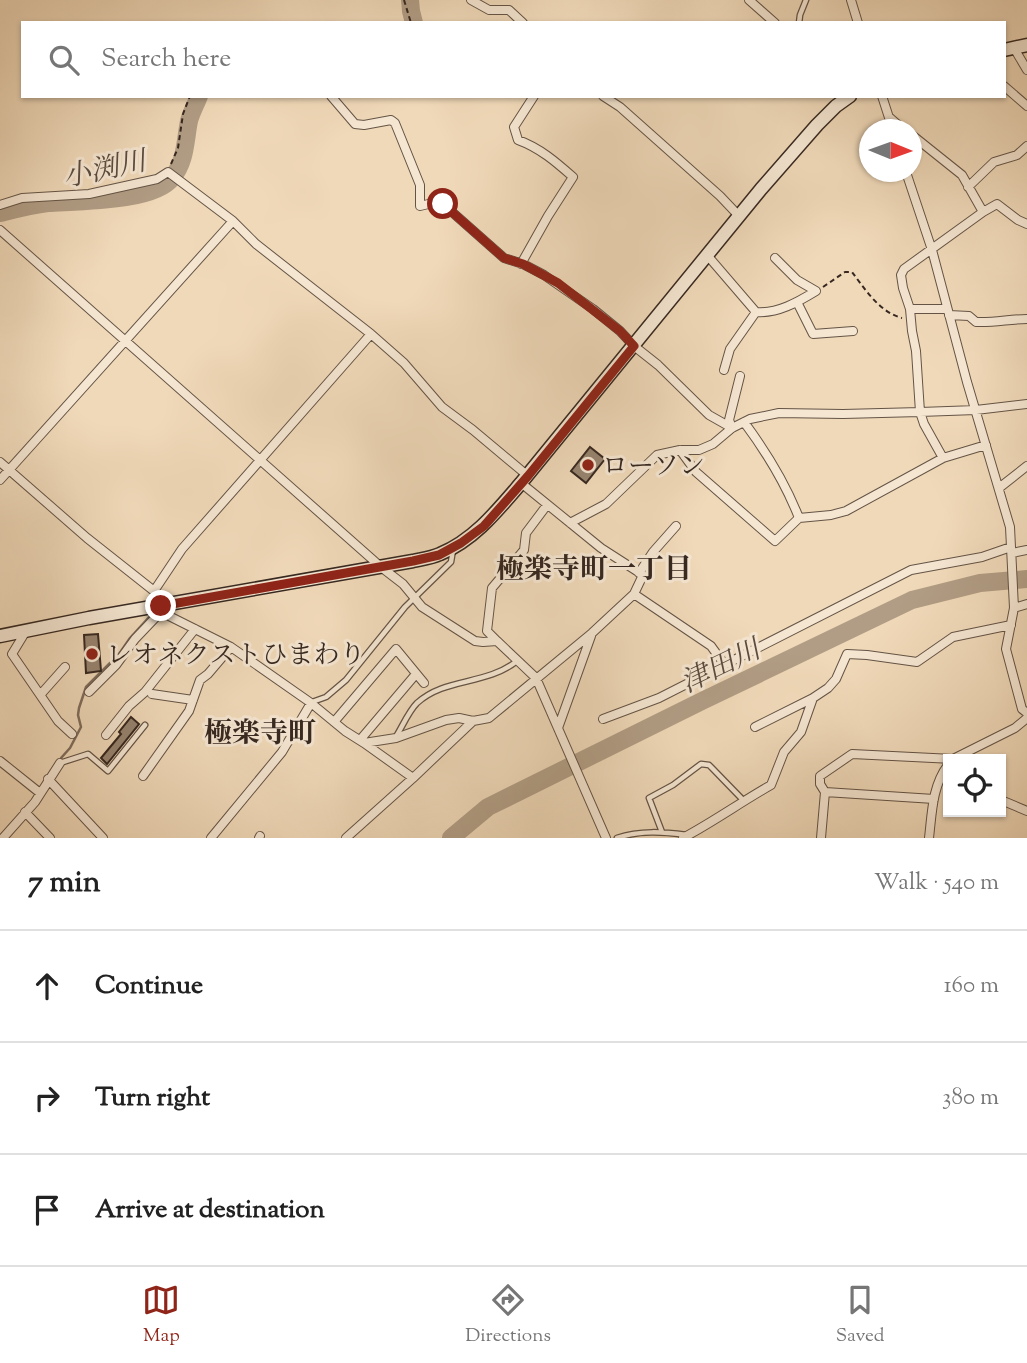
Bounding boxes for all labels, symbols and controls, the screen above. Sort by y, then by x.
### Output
search box [21,21,1006,98]
icon: search [45,41,83,79]
text: Search here [101,41,231,78]
north arrow [859,119,922,182]
water label: 小渕川 [59,142,153,199]
route start [427,188,458,219]
place label: ローソン [602,449,705,486]
marker: ローソン [580,457,596,473]
district label: 極楽寺町一丁目 [496,551,692,591]
route end [145,590,176,621]
water label: 津田川 [675,630,771,704]
place label: レオネクストひまわり [106,638,365,675]
marker: レオネクストひまわり [84,646,100,662]
district label: 極楽寺町 [204,715,316,755]
map controls [943,754,1006,817]
button: locate [943,754,1006,817]
text: 7 min [28,862,100,905]
text: Walk · 540 m [874,867,999,900]
icon: ahead [28,967,66,1005]
text: Continue [95,968,203,1005]
text: 160 m [944,970,999,1003]
icon: right [28,1079,66,1117]
text: Turn right [95,1080,210,1117]
text: 380 m [942,1082,999,1115]
icon: arrive [28,1191,66,1229]
text: Arrive at destination [95,1192,325,1229]
tab: Map [142,1281,180,1350]
tab: Directions [465,1281,551,1350]
tab: Saved [836,1281,885,1350]

